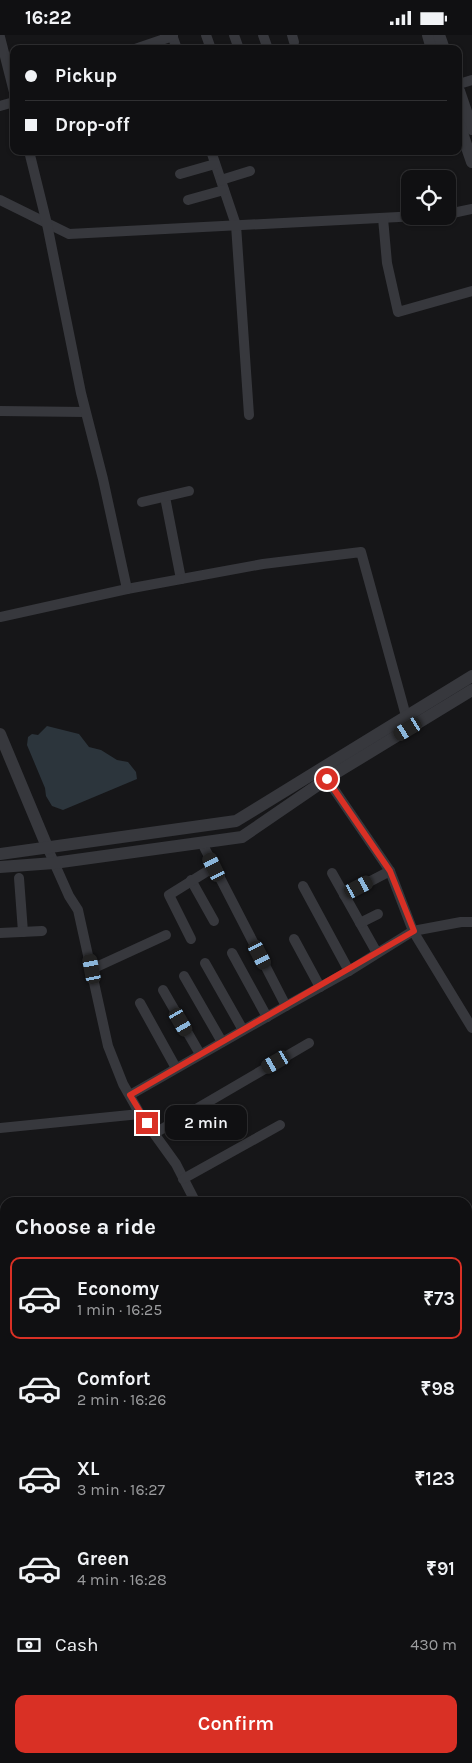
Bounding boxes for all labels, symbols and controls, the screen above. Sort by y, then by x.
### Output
text: 16:22 [25,7,71,29]
text: Pickup [55,65,117,87]
text: Drop-off [55,114,130,136]
map controls [401,170,456,225]
button: locate [401,170,456,225]
car [391,715,424,743]
route start [316,768,338,790]
car [200,850,227,884]
car [342,873,375,901]
car [246,938,273,972]
car [81,953,102,985]
car [167,1005,194,1039]
car [259,1048,292,1076]
callout: 2 min [164,1105,247,1141]
route end [136,1112,158,1134]
text: 2 min [184,1113,228,1132]
text: Choose a ride [15,1214,156,1240]
icon: car [17,1276,62,1321]
text: Economy [77,1278,159,1300]
text: ₹73 [423,1288,455,1310]
text: 1 min · 16:25 [77,1300,162,1319]
icon: car [17,1366,62,1411]
text: Comfort [77,1368,151,1390]
text: ₹98 [421,1378,455,1400]
text: 2 min · 16:26 [77,1390,167,1409]
icon: car [17,1456,62,1501]
text: XL [77,1458,99,1480]
text: ₹123 [414,1468,455,1490]
text: 3 min · 16:27 [77,1480,165,1499]
icon: car [17,1546,62,1591]
text: Green [77,1548,129,1570]
text: ₹91 [426,1558,455,1580]
text: 4 min · 16:28 [77,1570,167,1589]
icon: cash [15,1631,43,1659]
text: Cash [55,1634,99,1656]
text: 430 m [410,1635,457,1654]
button: Confirm [15,1695,457,1753]

